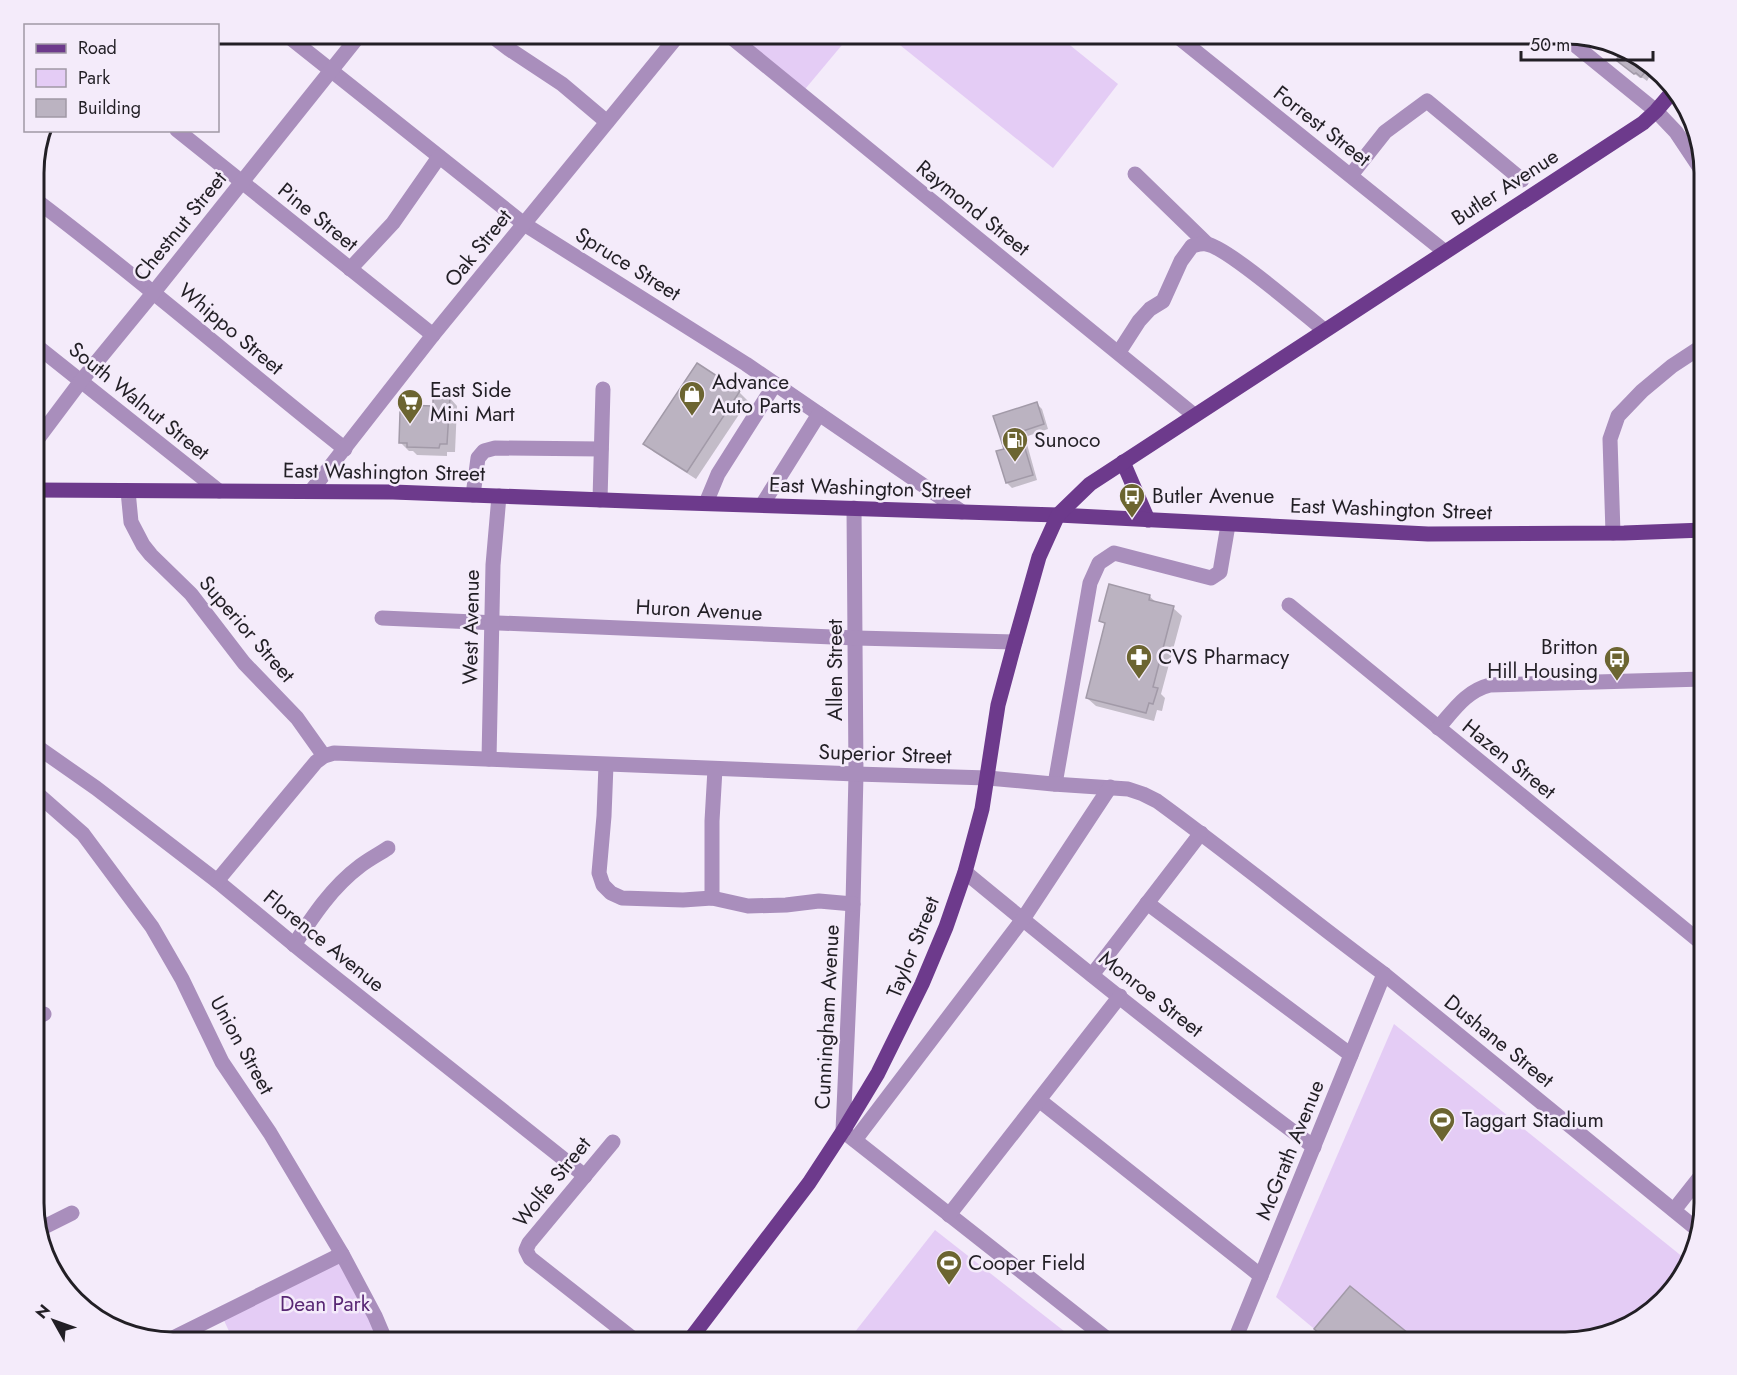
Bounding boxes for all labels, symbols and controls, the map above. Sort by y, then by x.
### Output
legend [24,24,219,132]
scale bar [1521,24,1653,62]
text: 50 m [1530,32,1570,58]
text: Road [78,35,117,61]
text: Park [78,65,110,91]
street label: Forrest Street [1267,78,1377,174]
text: Building [78,95,141,121]
street label: Butler Avenue [1446,141,1565,233]
street label: Raymond Street [910,153,1036,263]
street label: Chestnut Street [126,165,234,287]
street label: Pine Street [272,175,364,259]
street label: Oak Street [437,203,519,293]
street label: Spruce Street [570,220,686,308]
street label: Whippo Street [172,276,290,382]
street label: South Walnut Street [62,335,216,467]
place label: Advance Auto Parts [712,367,801,421]
place label: East Side Mini Mart [430,375,515,429]
shop icon: Advance Auto Parts [677,379,707,417]
supermarket icon: East Side Mini Mart [395,387,425,425]
fuel station icon: Sunoco [1000,425,1030,463]
place label: Sunoco [1034,425,1101,455]
street label: East Washington Street [283,455,485,489]
street label: East Washington Street [768,469,972,507]
bus stop icon: Butler Avenue [1117,481,1147,519]
place label: Butler Avenue [1152,481,1275,511]
street label: East Washington Street [1289,490,1493,528]
street label: Superior Street [192,569,302,689]
street label: West Avenue [455,569,487,685]
street label: Huron Avenue [635,592,763,628]
street label: Allen Street [820,619,850,721]
place label: Britton Hill Housing [1487,632,1598,686]
pharmacy icon: CVS Pharmacy [1124,642,1154,680]
place label: CVS Pharmacy [1158,642,1290,672]
bus stop icon: Britton Hill Housing [1602,644,1632,682]
street label: Hazen Street [1456,712,1562,806]
street label: Superior Street [818,737,952,771]
street label: Florence Avenue [257,883,391,999]
street label: Taylor Street [879,892,947,1002]
street label: Cunningham Avenue [807,924,847,1110]
street label: Monroe Street [1092,944,1210,1044]
street label: Dushane Street [1438,987,1560,1095]
street label: Union Street [203,990,281,1100]
street label: McGrath Avenue [1248,1075,1332,1224]
sports icon: Taggart Stadium [1427,1105,1457,1143]
place label: Taggart Stadium [1462,1105,1604,1135]
street label: Wolfe Street [506,1130,598,1234]
sports icon: Cooper Field [934,1248,964,1286]
place label: Cooper Field [968,1248,1085,1278]
park label: Dean Park [280,1289,371,1319]
north arrow [24,1291,84,1351]
text: N [30,1299,56,1324]

